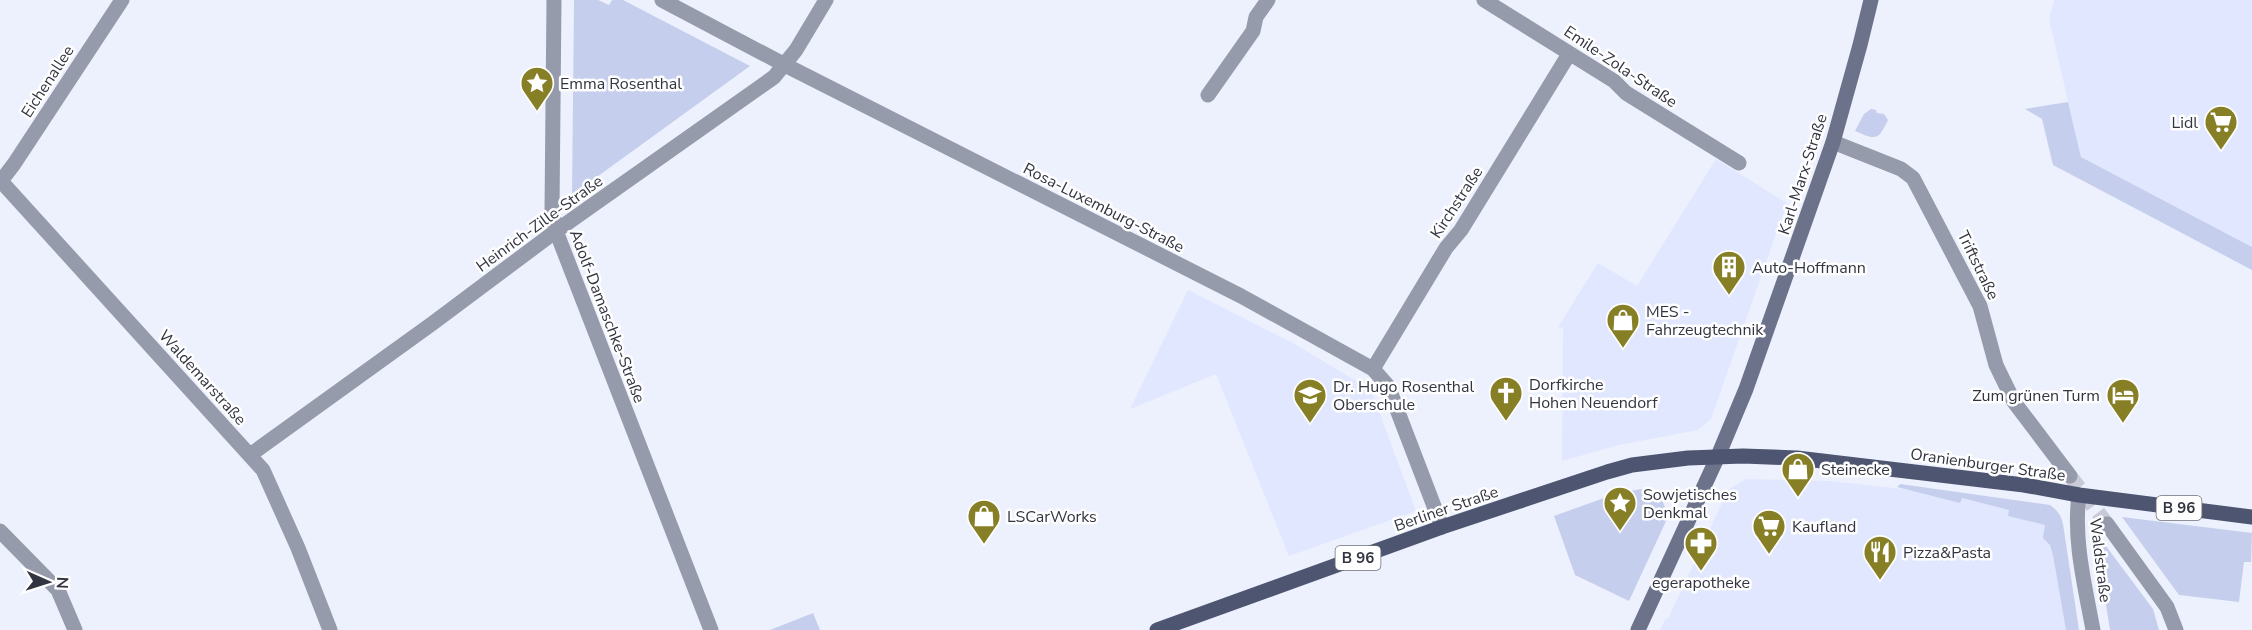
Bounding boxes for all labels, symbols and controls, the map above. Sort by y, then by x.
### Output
street label: Emile-Zola-Straße [1559,21,1682,113]
street label: Eichenallee [16,41,79,122]
place icon: Emma Rosenthal [519,65,555,112]
place label: Emma Rosenthal [560,73,682,95]
supermarket icon: Lidl [2203,104,2239,151]
street label: Karl-Marx-Straße [1773,111,1833,238]
place label: Lidl [2172,112,2198,134]
street label: Rosa-Luxemburg-Straße [1019,158,1188,258]
street label: Kirchstraße [1425,162,1488,243]
street label: Heinrich-Zille-Straße [472,170,607,277]
street label: Adolf-Damaschke-Straße [564,227,650,406]
street label: Triftstraße [1952,227,2004,304]
building icon: Auto-Hoffmann [1711,249,1747,296]
place label: Auto-Hoffmann [1752,257,1866,279]
place label: MES - Fahrzeugtechnik [1646,301,1764,341]
shop icon: MES - Fahrzeugtechnik [1605,302,1641,349]
street label: Waldemarstraße [154,325,251,430]
place label: Dorfkirche Hohen Neuendorf [1529,374,1658,414]
church icon: Dorfkirche Hohen Neuendorf [1488,375,1524,422]
place label: Dr. Hugo Rosenthal Oberschule [1333,376,1474,416]
school or university icon: Dr. Hugo Rosenthal Oberschule [1292,377,1328,424]
hotel icon: Zum grünen Turm [2105,377,2141,424]
place label: Zum grünen Turm [1972,385,2100,407]
street label: Oranienburger Straße [1909,443,2067,487]
shop icon: Steinecke [1780,451,1816,498]
place label: Steinecke [1821,459,1890,481]
street label: Berliner Straße [1391,481,1501,537]
place label: Sowjetisches Denkmal [1643,484,1737,524]
place icon: Sowjetisches Denkmal [1602,485,1638,532]
road number: B 96 [2156,496,2202,520]
shop icon: LSCarWorks [966,498,1002,545]
place label: LSCarWorks [1007,506,1097,528]
supermarket icon: Kaufland [1751,508,1787,555]
place label: Kaufland [1792,516,1856,538]
street label: Waldstraße [2084,517,2116,604]
pharmacy icon: egerapotheke [1683,525,1719,572]
restaurant icon: Pizza&Pasta [1862,534,1898,581]
place label: Pizza&Pasta [1903,542,1991,564]
road number: B 96 [1336,546,1380,570]
north arrow [18,552,78,612]
place label: egerapotheke [1652,572,1750,594]
text: N [51,576,73,589]

